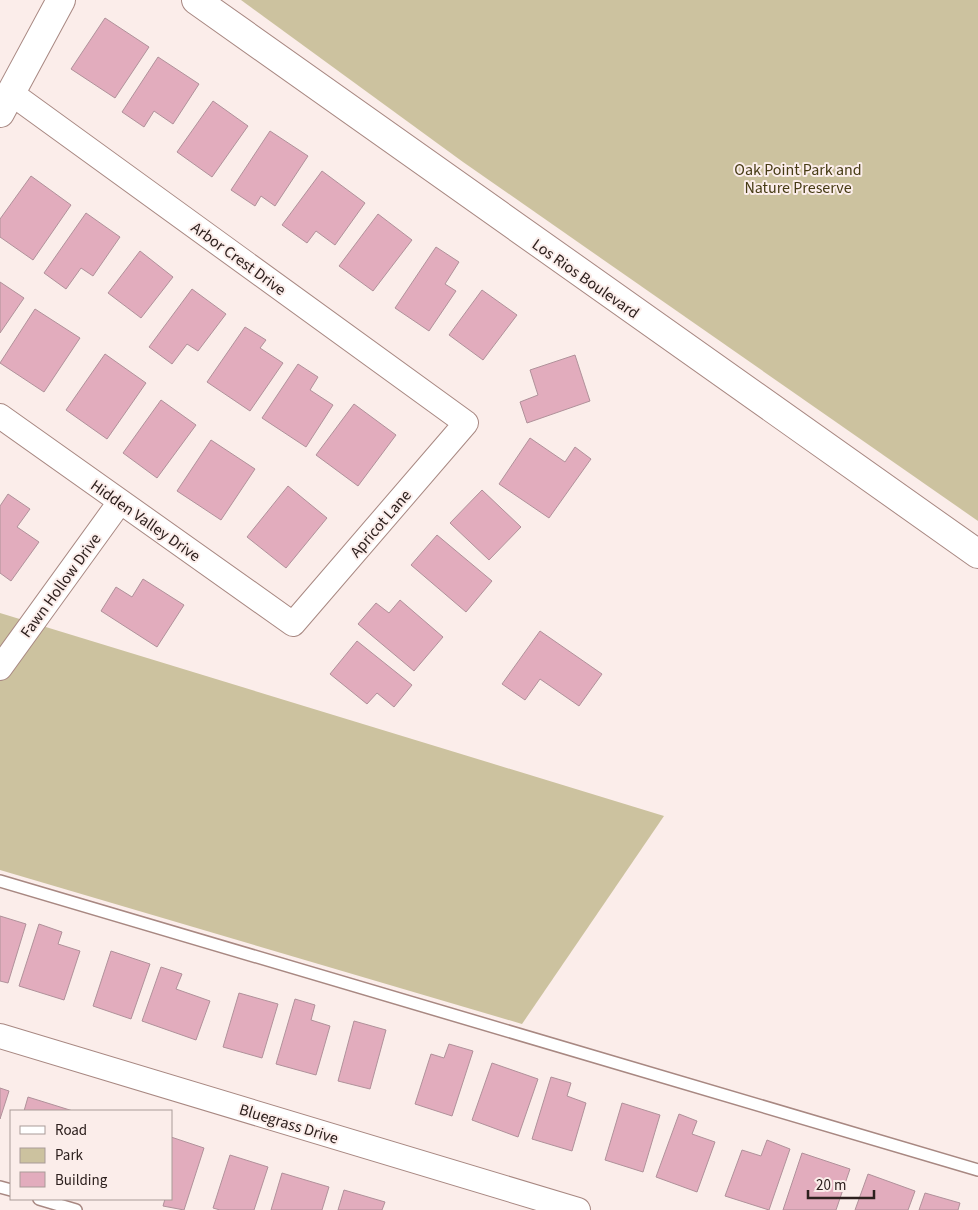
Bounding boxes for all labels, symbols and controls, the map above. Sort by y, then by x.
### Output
park label: Oak Point Park and Nature Preserve [734,159,862,199]
street label: Arbor Crest Drive [186,217,290,301]
street label: Los Rios Boulevard [527,234,643,324]
street label: Hidden Valley Drive [86,475,205,567]
street label: Apricot Lane [345,485,417,562]
street label: Fawn Hollow Drive [15,529,106,642]
street label: Bluegrass Drive [236,1098,341,1149]
legend [10,1110,172,1200]
text: Road [55,1120,87,1141]
text: Park [55,1145,84,1166]
scale bar [808,1168,874,1200]
text: Building [55,1170,108,1191]
text: 20 m [816,1175,846,1196]

